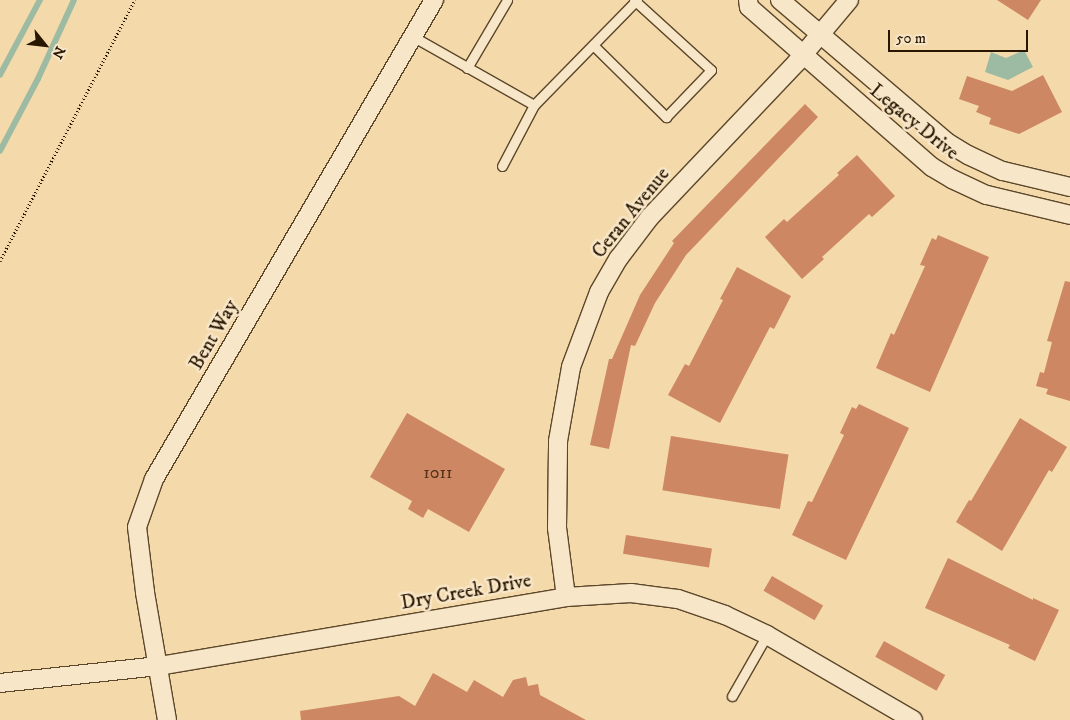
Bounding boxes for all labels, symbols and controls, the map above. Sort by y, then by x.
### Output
north arrow [20,20,70,70]
scale bar [890,20,1030,52]
text: 50 m [896,29,926,48]
text: N [47,43,69,62]
street label: Legacy Drive [865,79,963,165]
street label: Ceran Avenue [587,163,675,263]
street label: Bent Way [184,296,244,374]
house number: 1011 [423,462,453,484]
street label: Dry Creek Drive [399,569,533,615]

